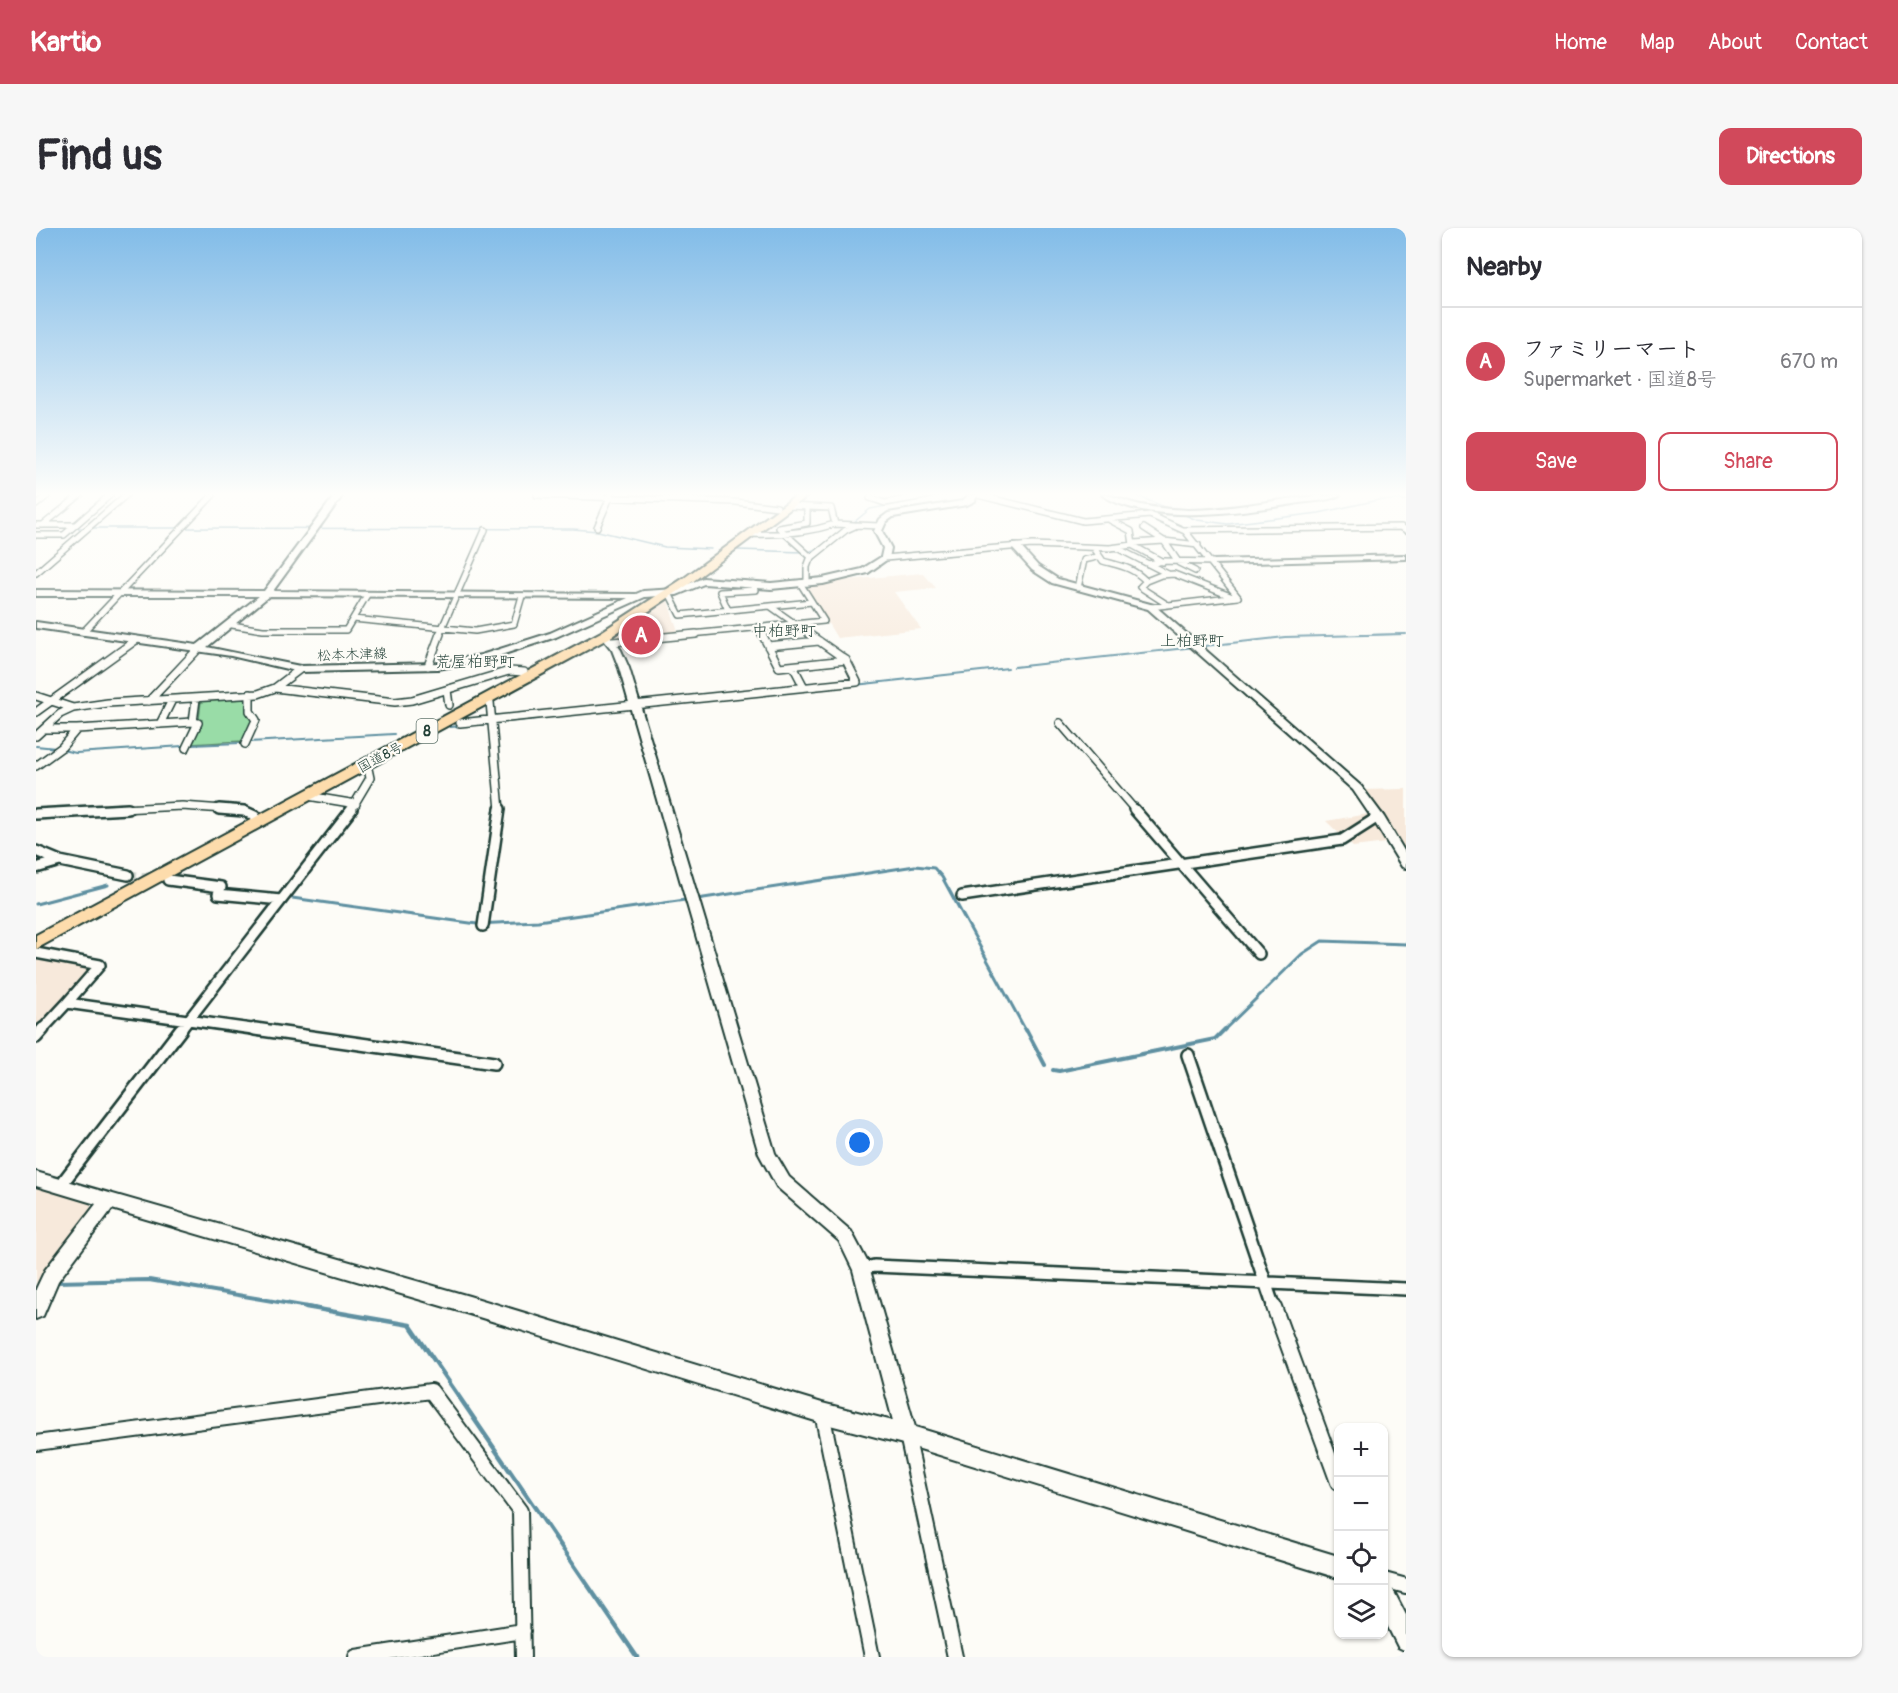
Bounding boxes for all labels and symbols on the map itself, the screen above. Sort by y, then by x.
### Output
pin: A [622,612,660,658]
district label: 中柏野町 [752,621,816,641]
district label: 上柏野町 [1160,631,1224,651]
street label: 松本木津線 [317,645,387,664]
district label: 荒屋柏野町 [435,652,515,672]
road number: 8 [416,719,438,743]
street label: 国道8号 [355,738,406,776]
your location [845,1128,874,1157]

